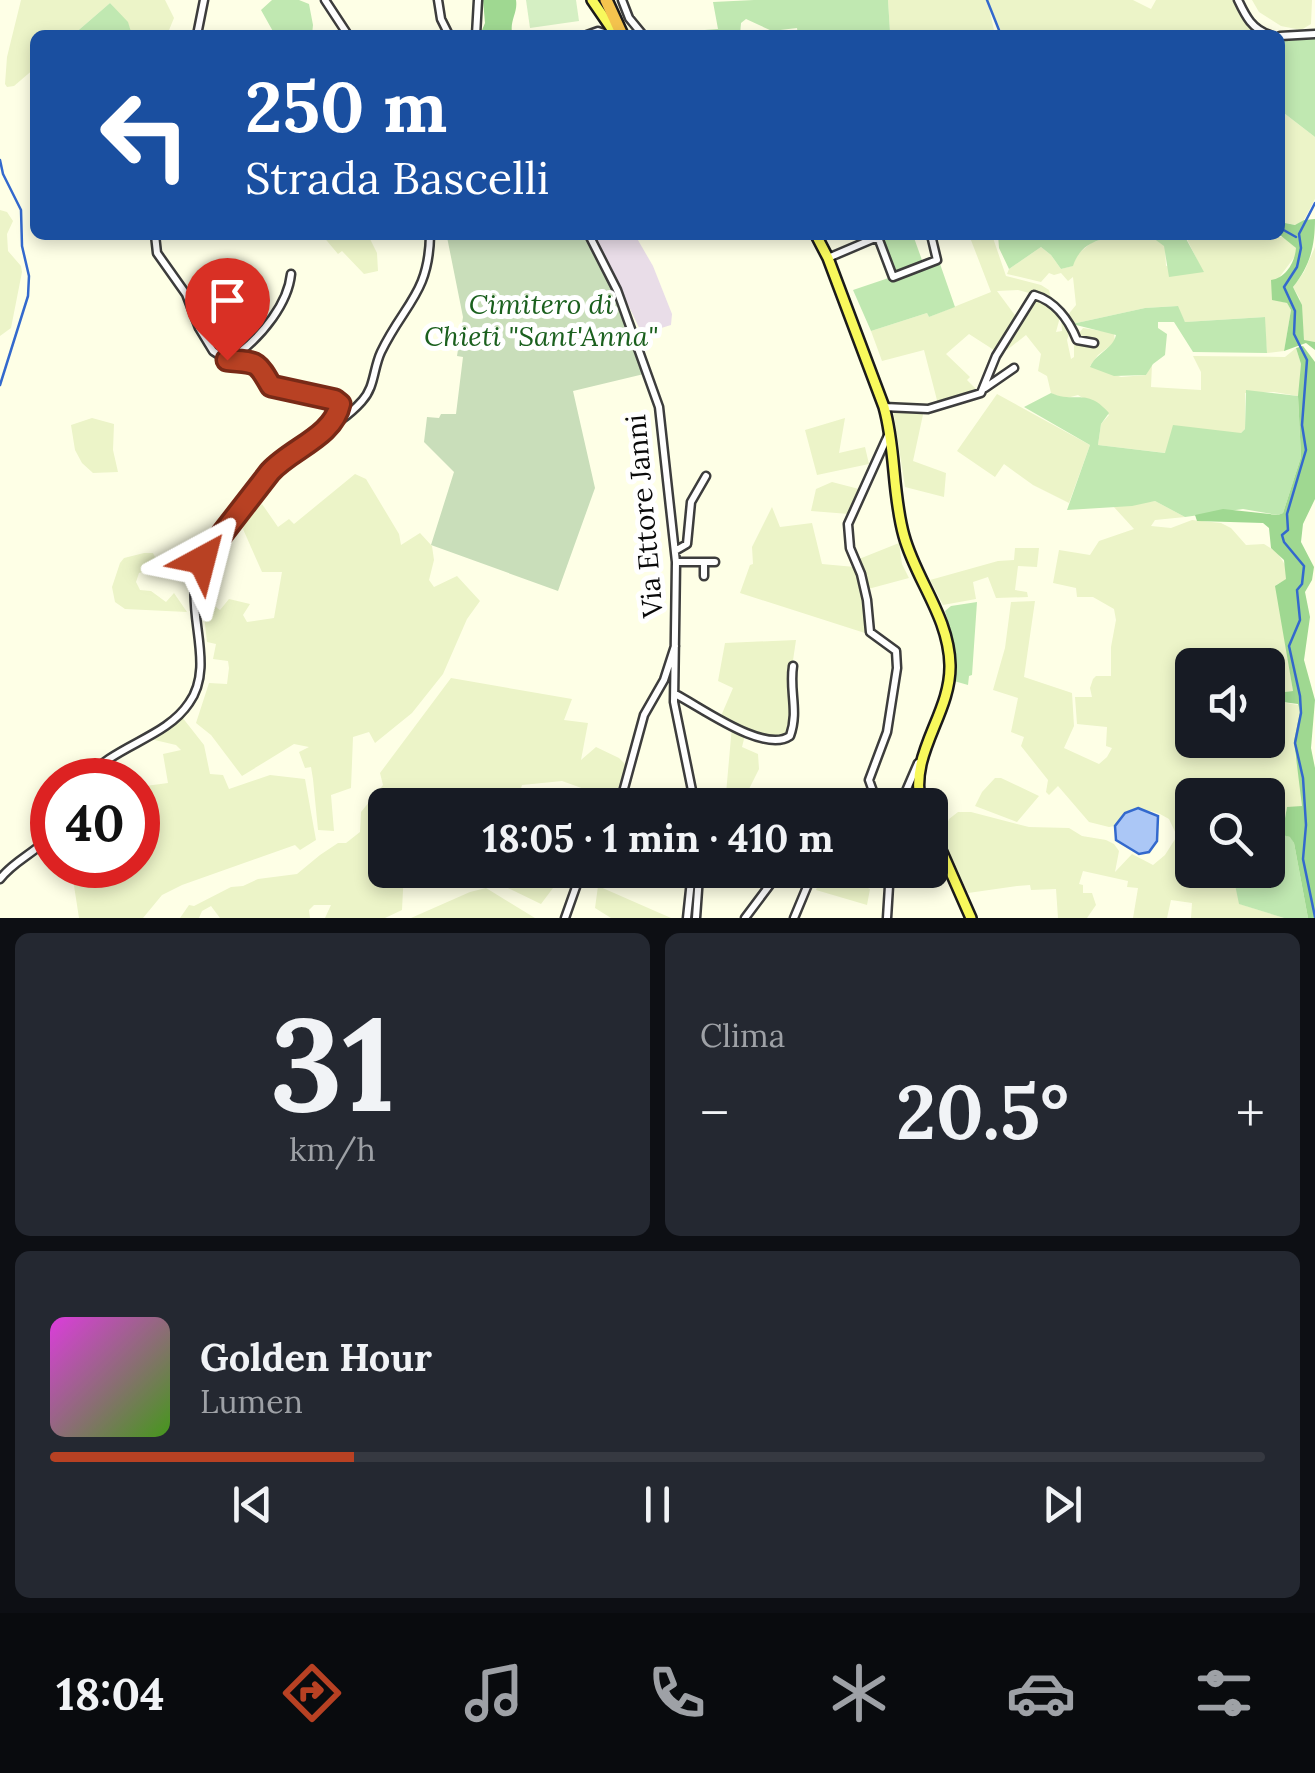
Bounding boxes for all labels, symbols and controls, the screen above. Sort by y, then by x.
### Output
text: 250 m [245,62,447,151]
icon: left [80,70,210,200]
text: Strada Bascelli [245,149,549,206]
pin [185,258,270,361]
icon: arrive [200,273,255,328]
park label: Cimitero di Chieti "Sant'Anna" [424,286,658,354]
street label: Via Ettore Janni [617,413,671,620]
position arrow [150,508,254,612]
map controls [1175,648,1285,888]
button: sound [1175,648,1285,758]
speed limit sign: 40 [30,758,160,888]
button: search [1175,778,1285,888]
text: 18:05 · 1 min · 410 m [483,814,833,862]
text: 31 [270,980,395,1147]
text: Clima [700,1015,785,1056]
text: 20.5° [896,1064,1069,1160]
text: − [700,1078,729,1148]
text: + [1236,1078,1265,1148]
text: km/h [289,1129,376,1170]
text: Golden Hour [200,1333,432,1381]
text: Lumen [200,1381,303,1422]
icon: previous [225,1477,280,1532]
icon: pause [630,1477,685,1532]
icon: next [1035,1477,1090,1532]
icon: directions [277,1658,347,1728]
icon: music [459,1658,529,1728]
icon: phone [642,1658,712,1728]
icon: climate [824,1658,894,1728]
icon: car [1006,1658,1076,1728]
icon: filters [1189,1658,1259,1728]
text: 18:04 [56,1665,165,1722]

